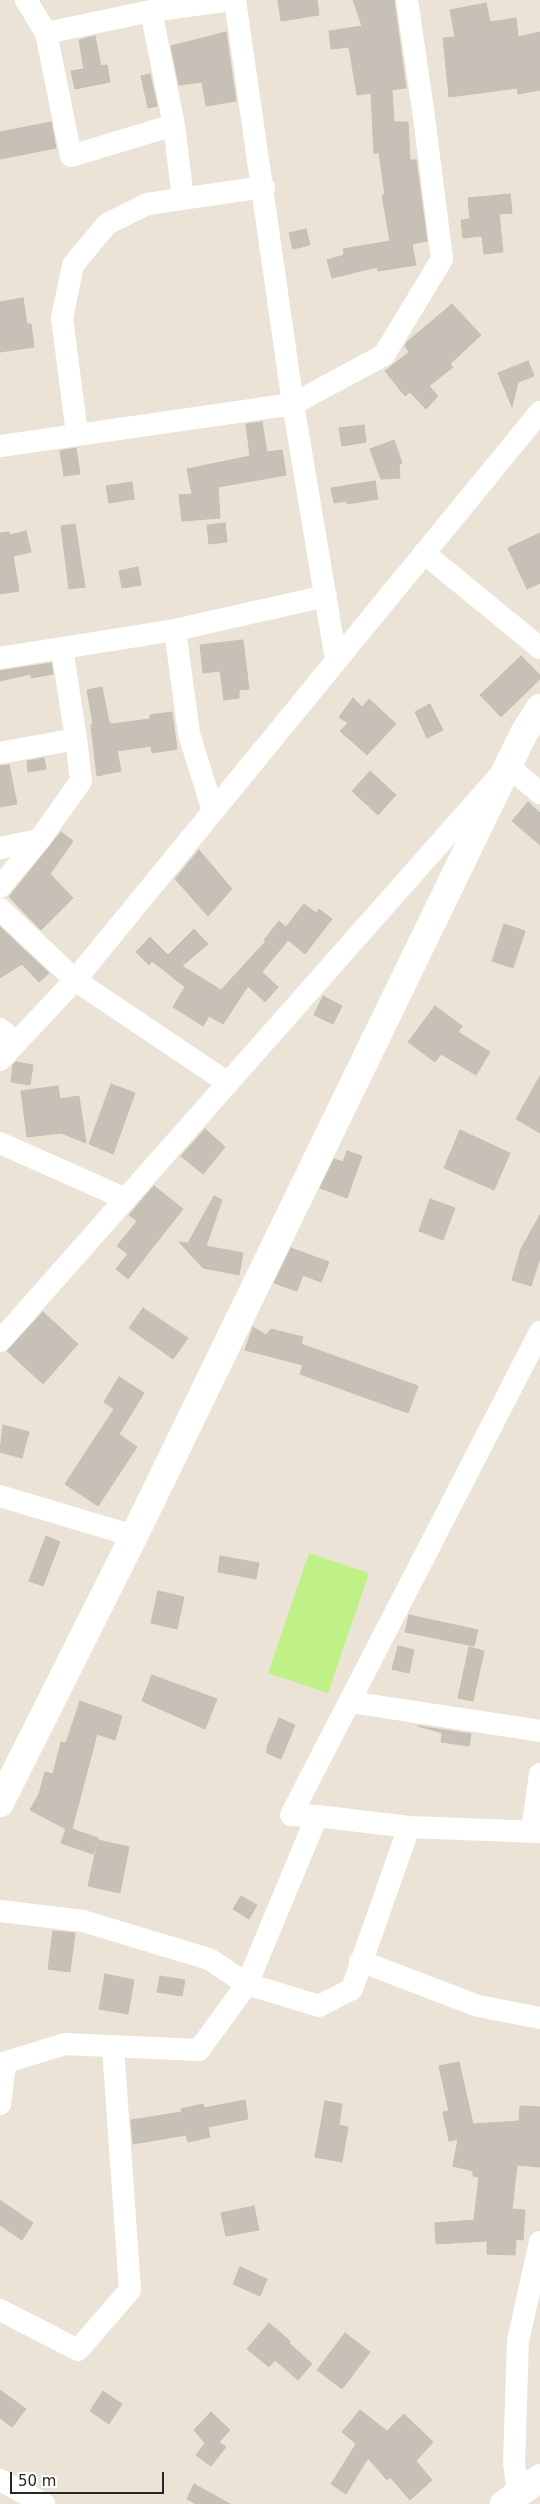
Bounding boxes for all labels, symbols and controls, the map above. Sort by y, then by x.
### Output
scale bar [12,2462,166,2494]
text: 50 m [18,2472,56,2490]

